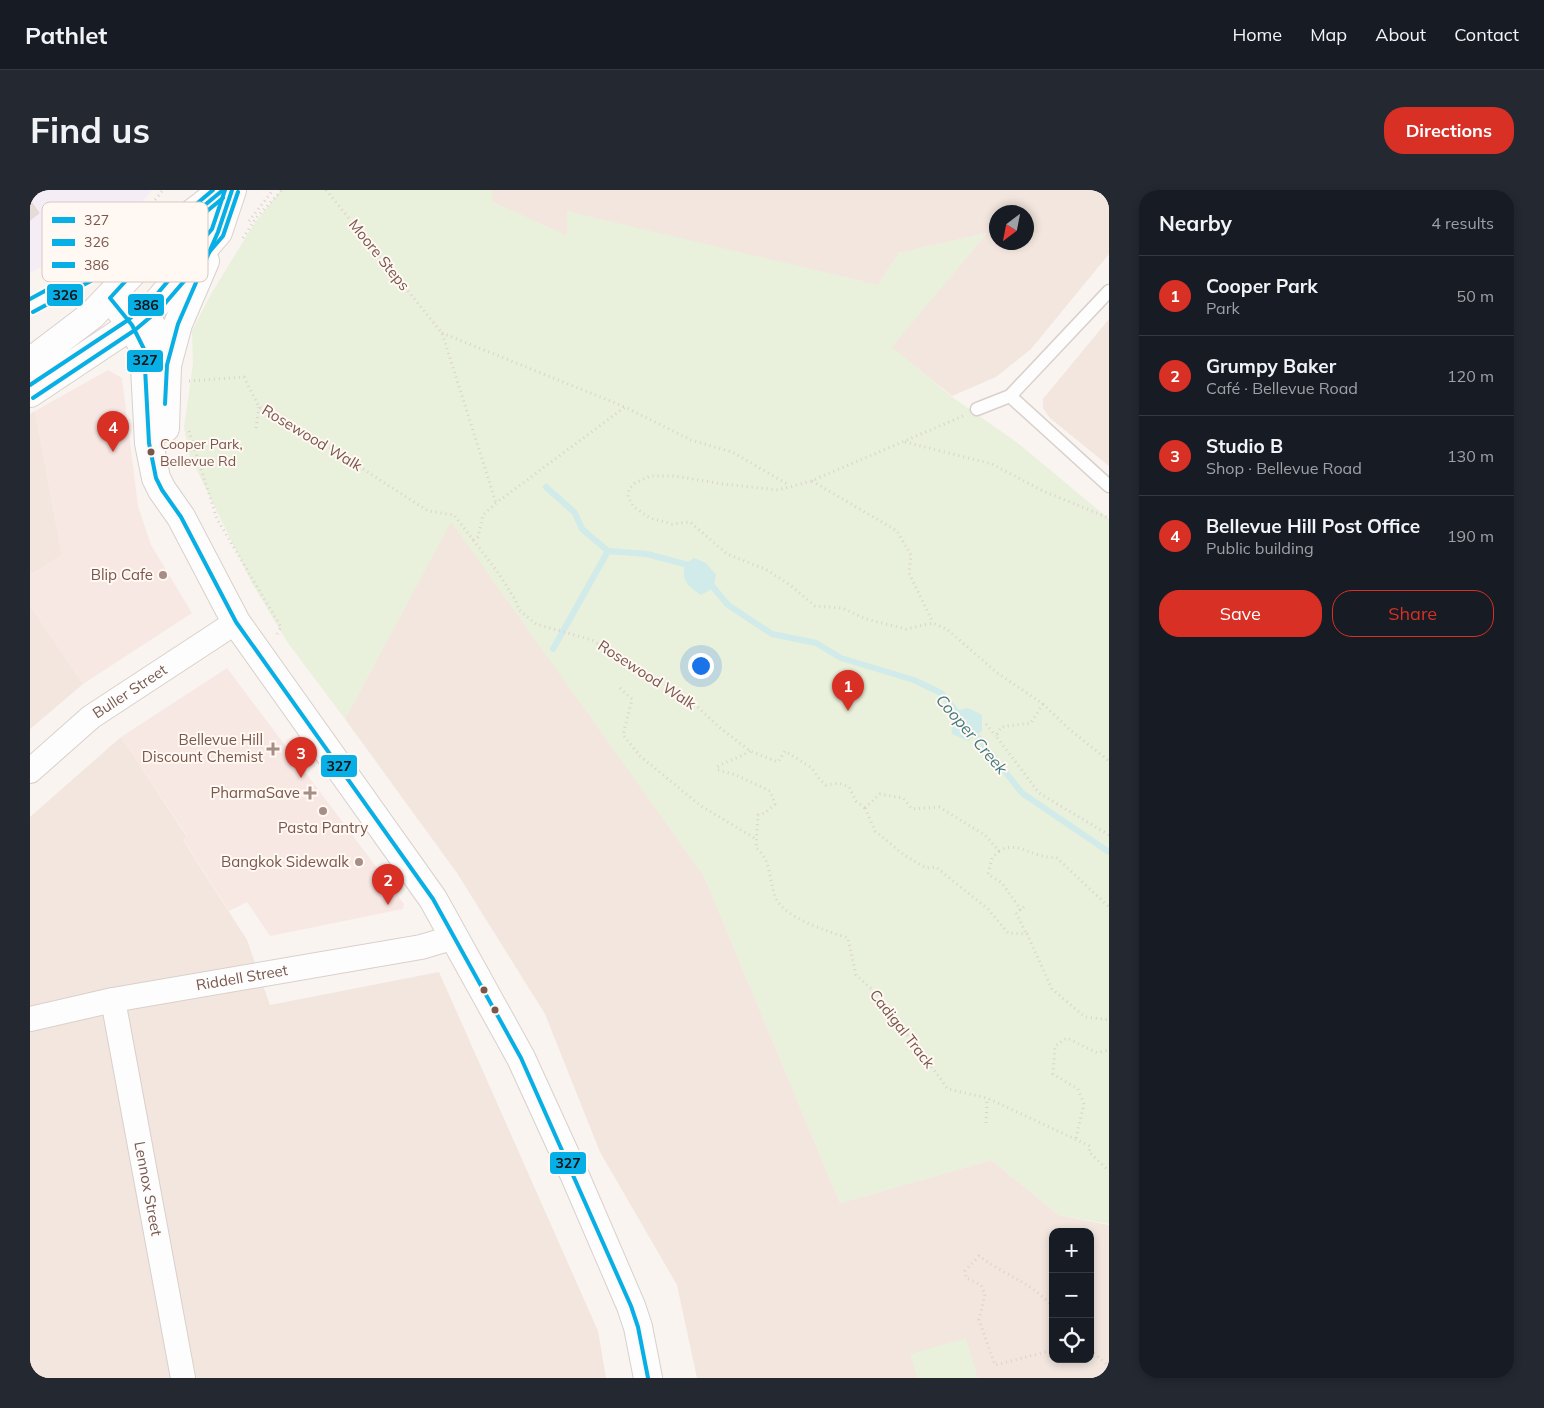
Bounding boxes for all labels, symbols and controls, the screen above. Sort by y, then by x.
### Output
text: Pathlet [25,20,107,50]
text: Home [1232,23,1282,46]
text: Map [1310,23,1347,46]
text: About [1375,23,1426,46]
text: Contact [1454,23,1519,46]
button: Directions [1384,107,1514,154]
text: Find us [30,108,150,152]
legend [42,202,208,282]
north arrow [989,205,1034,250]
text: Nearby [1159,210,1232,236]
text: 327 [84,211,109,229]
text: 4 results [1431,213,1494,233]
street label: Moore Steps [345,215,414,294]
text: 326 [84,233,109,251]
text: 386 [84,256,109,274]
text: Cooper Park [1206,274,1318,298]
line badge: 326 [46,283,84,307]
text: 326 [52,286,78,304]
text: 1 [1170,286,1180,306]
text: 50 m [1457,286,1494,306]
line badge: 386 [127,293,165,317]
text: 386 [133,296,159,314]
text: Park [1206,298,1240,318]
line badge: 327 [126,349,164,373]
text: 327 [132,351,158,369]
text: Grumpy Baker [1206,354,1336,378]
text: 2 [1170,366,1180,386]
text: 120 m [1447,366,1494,386]
text: Café · Bellevue Road [1206,378,1358,398]
street label: Rosewood Walk [259,400,366,475]
pin: 4 [97,411,129,452]
text: Studio B [1206,434,1283,458]
place label: Cooper Park, Bellevue Rd [160,435,243,470]
text: 3 [1170,446,1180,466]
text: 130 m [1447,446,1494,466]
marker: Cooper Park, Bellevue Rd [146,447,156,457]
text: Shop · Bellevue Road [1206,458,1362,478]
text: Bellevue Hill Post Office [1206,514,1420,538]
text: 4 [1170,526,1180,546]
text: 190 m [1447,526,1494,546]
text: Public building [1206,538,1314,558]
place label: Blip Cafe [91,565,153,584]
marker: Blip Cafe [157,569,169,581]
button: Save [1159,590,1322,637]
button: Share [1332,590,1494,637]
street label: Rosewood Walk [595,636,700,714]
your location [688,653,714,679]
street label: Buller Street [89,660,170,722]
pin: 1 [832,670,864,711]
water label: Cooper Creek [932,690,1013,779]
place label: Bellevue Hill Discount Chemist [142,730,263,766]
pin: 3 [285,737,317,778]
marker: Bellevue Hill Discount Chemist [267,743,279,755]
line badge: 327 [320,754,358,778]
text: 327 [326,757,352,775]
place label: PharmaSave [211,783,300,802]
marker: PharmaSave [304,787,316,799]
marker: Pasta Pantry [317,805,329,817]
place label: Pasta Pantry [278,818,368,837]
place label: Bangkok Sidewalk [221,852,349,871]
marker: Bangkok Sidewalk [353,856,365,868]
pin: 2 [372,864,404,905]
street label: Riddell Street [195,960,289,995]
unlabelled marker [479,985,489,995]
street label: Cadigal Track [866,986,939,1072]
unlabelled marker [490,1005,500,1015]
street label: Lennox Street [130,1140,167,1238]
line badge: 327 [549,1151,587,1175]
text: 327 [555,1154,581,1172]
map controls [1049,1228,1094,1363]
button: + [1049,1228,1094,1273]
button: − [1049,1273,1094,1318]
button: locate [1049,1318,1094,1363]

